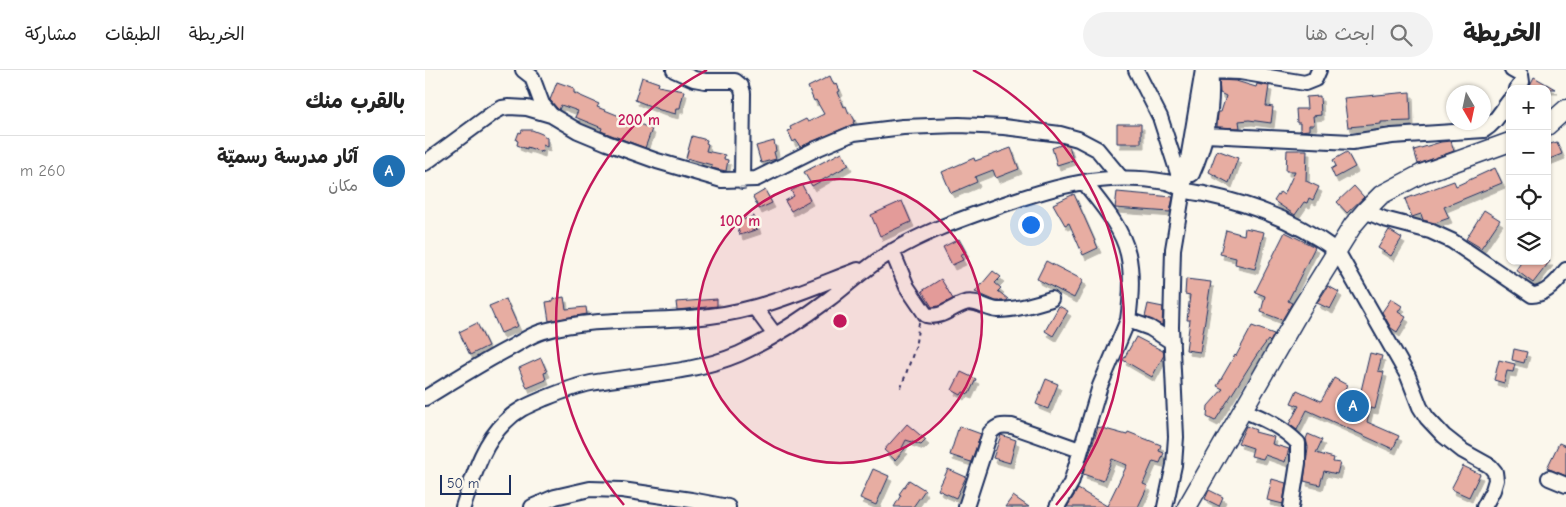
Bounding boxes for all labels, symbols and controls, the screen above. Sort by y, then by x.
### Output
search box [1083,12,1433,57]
text: الخريطة [1463,19,1541,47]
icon: search [1387,21,1415,49]
text: ابحث هنا [1305,23,1375,45]
text: مشاركة [25,24,77,45]
text: الطبقات [105,24,161,45]
text: الخريطة [189,24,245,45]
north arrow [1446,85,1491,130]
map controls [1506,85,1551,265]
button: + [1506,85,1551,130]
text: بالقرب منك [305,89,405,113]
text: 200 m [618,111,660,129]
button: − [1506,130,1551,175]
text: آثار مدرسة رسميّة [217,146,358,168]
text: 260 m [20,162,65,180]
text: A [385,162,393,180]
button: locate [1506,175,1551,220]
text: مكان [328,177,358,195]
text: 100 m [720,212,760,230]
your location [1018,212,1044,238]
button: layers [1506,220,1551,265]
centre of rings [831,312,849,330]
pin: A [1337,387,1369,425]
scale bar [440,472,511,495]
text: 50 m [447,475,479,492]

